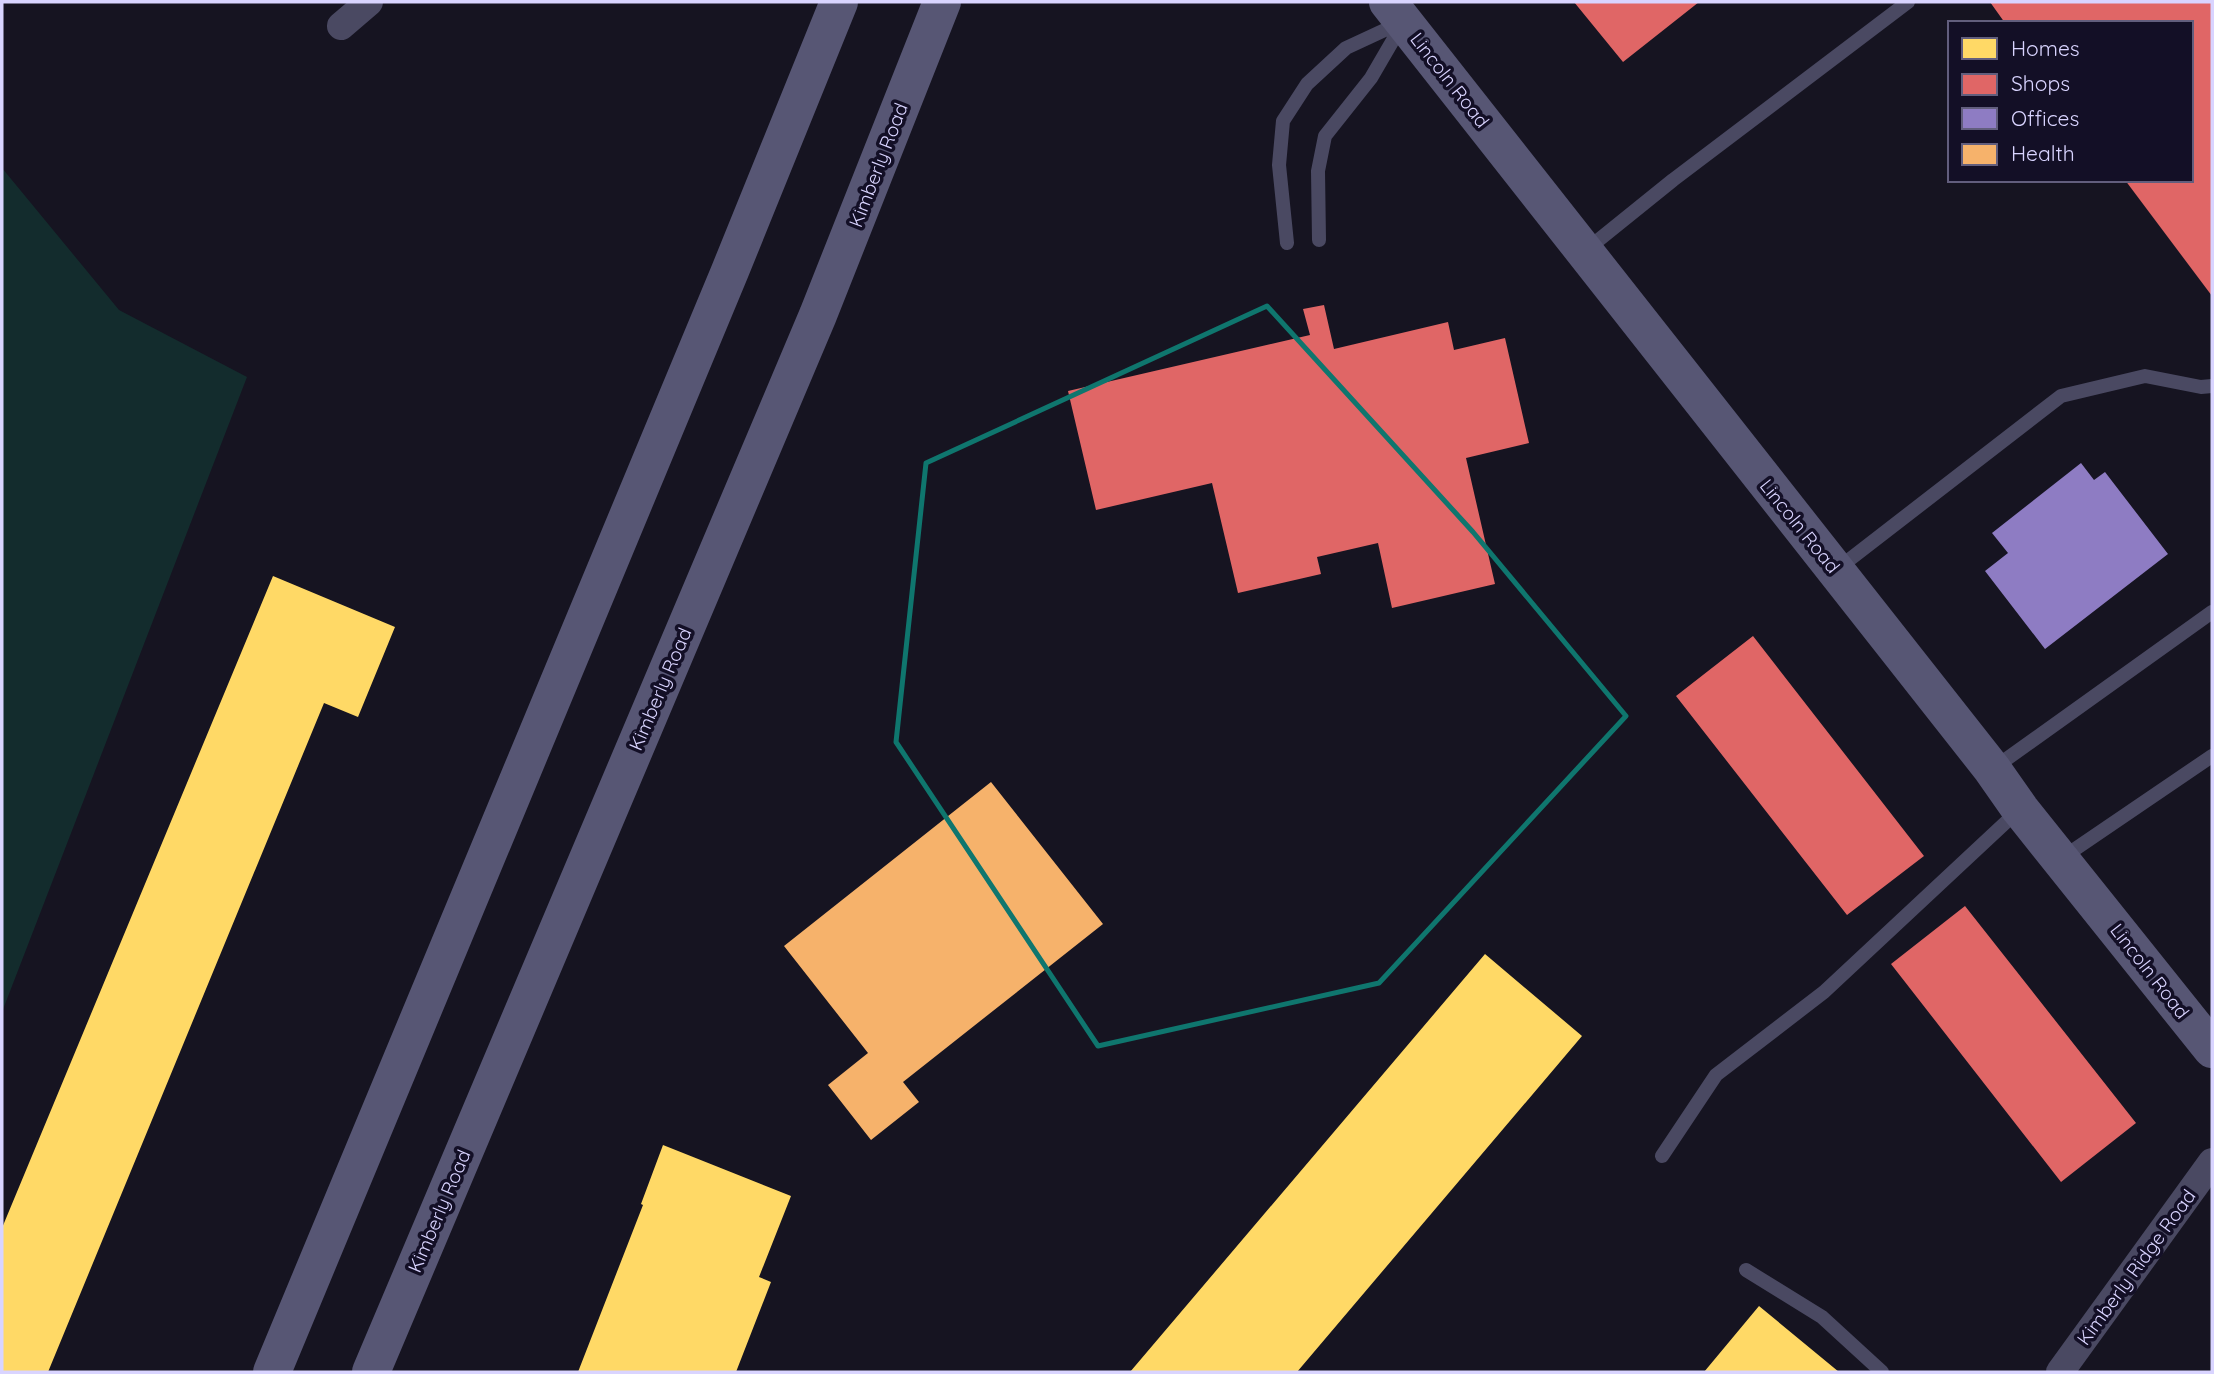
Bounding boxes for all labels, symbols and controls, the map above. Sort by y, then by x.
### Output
legend [1948,21,2193,182]
street label: Lincoln Road [1405,28,1495,132]
text: Homes [2011,35,2080,61]
text: Shops [2011,70,2070,96]
street label: Kimberly Road [843,100,913,230]
text: Offices [2011,105,2079,131]
text: Health [2011,140,2075,166]
street label: Lincoln Road [1755,474,1845,578]
street label: Kimberly Road [623,624,697,754]
street label: Lincoln Road [2105,919,2195,1023]
street label: Kimberly Road [402,1146,476,1276]
street label: Kimberly Ridge Road [2071,1184,2201,1350]

